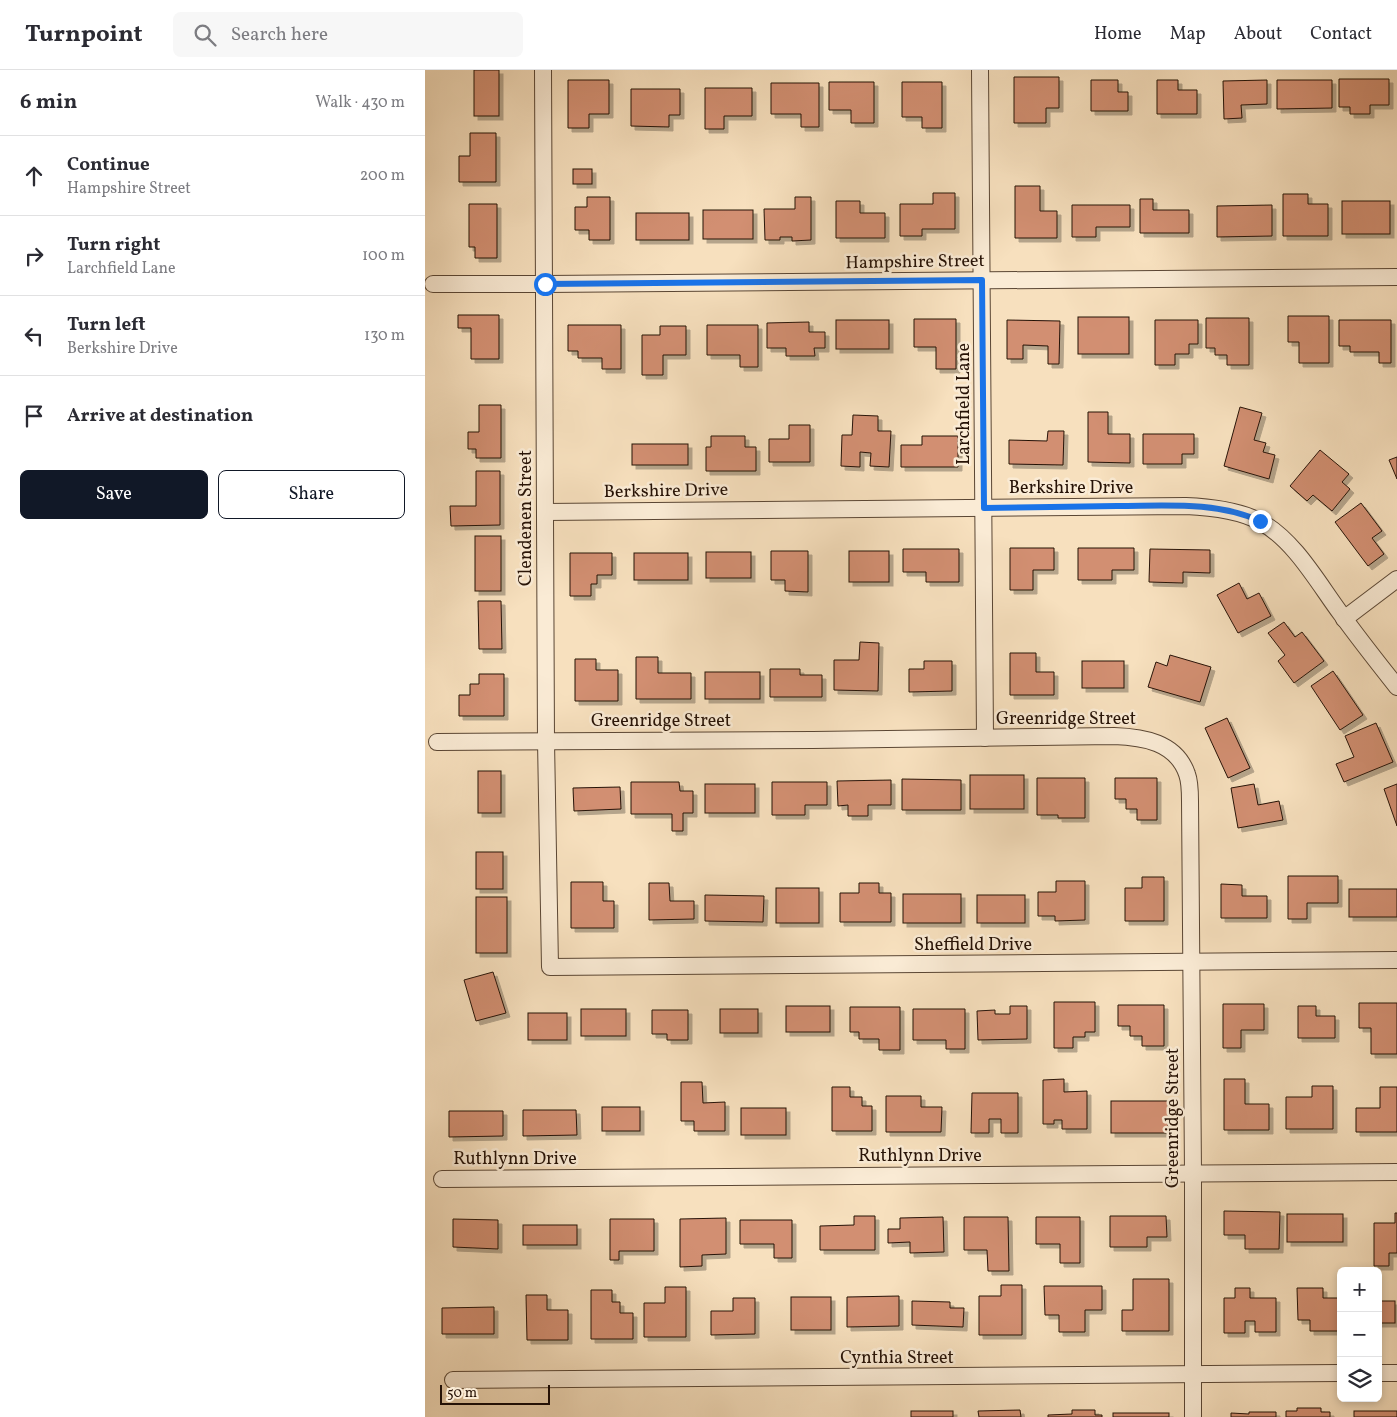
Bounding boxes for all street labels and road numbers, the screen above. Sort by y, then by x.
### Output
street label: Hampshire Street [845,249,985,276]
street label: Larchfield Lane [952,343,977,465]
street label: Clendenen Street [514,450,539,586]
street label: Berkshire Drive [1009,476,1133,501]
street label: Berkshire Drive [604,478,729,505]
street label: Greenridge Street [996,707,1136,732]
street label: Greenridge Street [591,709,731,734]
street label: Sheffield Drive [914,933,1032,958]
street label: Greenridge Street [1161,1048,1186,1188]
street label: Ruthlynn Drive [858,1144,982,1169]
street label: Ruthlynn Drive [453,1147,577,1172]
street label: Cynthia Street [840,1346,954,1371]

